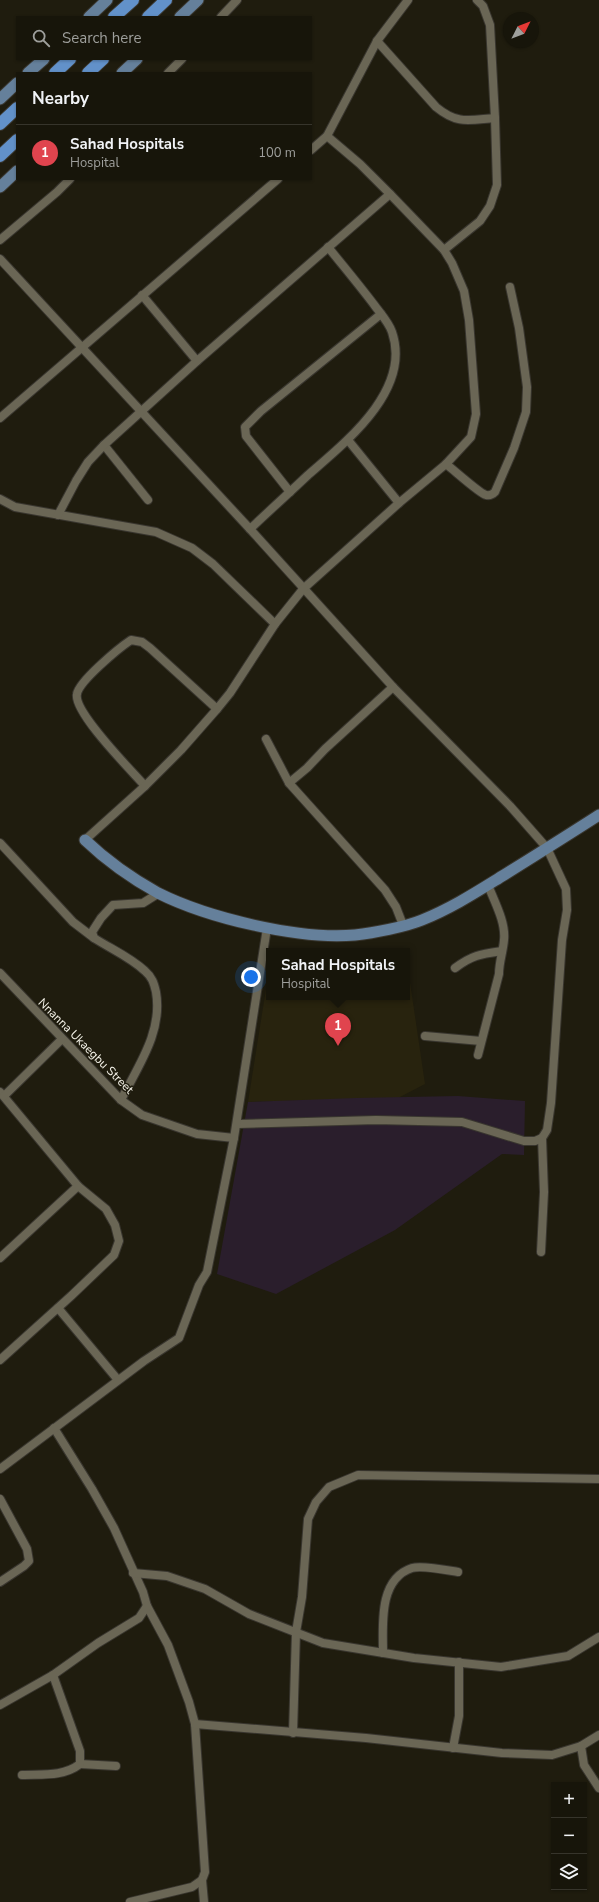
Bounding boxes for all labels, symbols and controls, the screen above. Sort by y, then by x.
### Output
north arrow [503,12,539,48]
search box [16,16,312,60]
icon: search [30,27,52,49]
text: Search here [62,28,142,48]
text: Nearby [32,87,89,110]
text: Sahad Hospitals [70,134,184,154]
text: 1 [41,144,49,162]
text: 100 m [258,144,296,162]
text: Hospital [70,154,119,172]
popup [266,948,410,1000]
text: Sahad Hospitals [281,955,395,975]
your location [241,967,261,987]
text: Hospital [281,975,330,993]
street label: Nnanna Ukaegbu Street [35,995,138,1098]
pin: 1 [325,1013,351,1046]
map controls [551,1782,587,1890]
button: + [551,1782,587,1818]
button: − [551,1818,587,1854]
button: layers [551,1854,587,1890]

